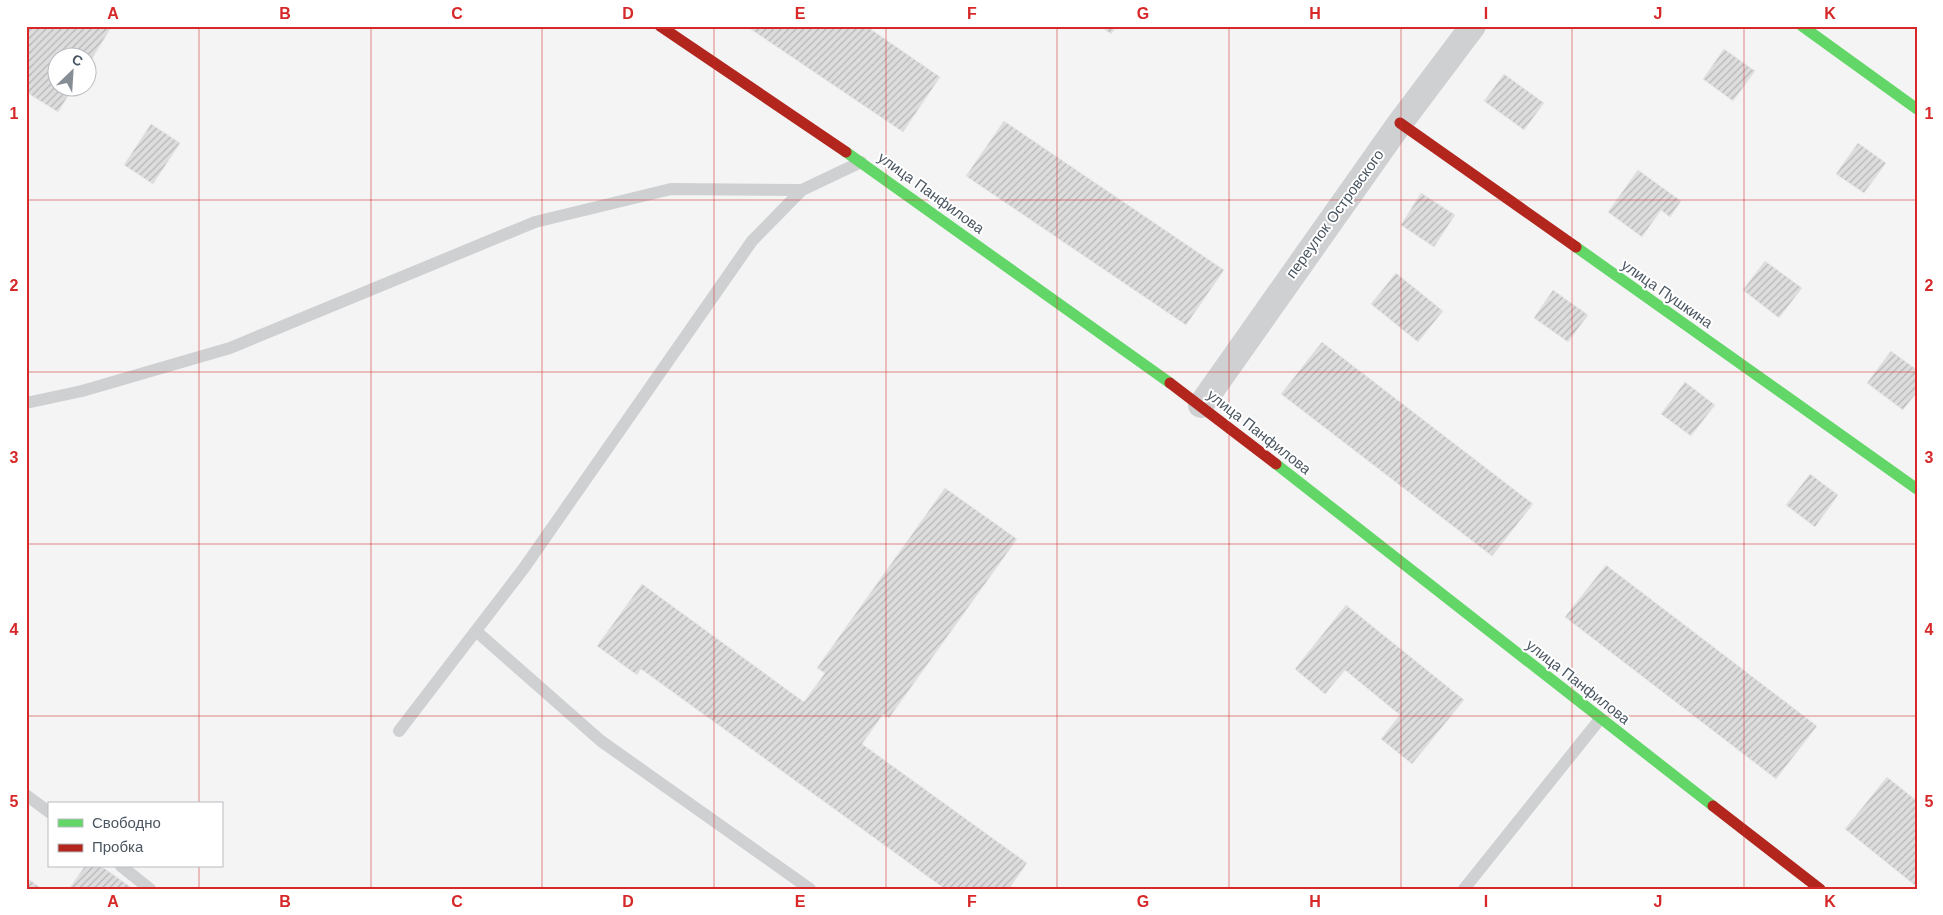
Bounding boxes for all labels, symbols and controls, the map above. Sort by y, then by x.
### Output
text: A [107,5,119,22]
text: B [279,5,291,22]
text: C [451,5,463,22]
text: D [622,5,634,22]
text: E [795,5,806,22]
text: F [967,5,977,22]
text: G [1137,5,1149,22]
text: H [1309,5,1321,22]
text: I [1484,5,1488,22]
text: J [1654,5,1662,22]
text: K [1824,5,1836,22]
north arrow [48,48,98,98]
text: С [70,51,85,70]
text: 1 [10,105,19,122]
text: 1 [1925,105,1934,122]
street label: переулок Островского [1282,146,1387,281]
street label: улица Панфилова [875,148,988,237]
street label: улица Пушкина [1618,256,1717,332]
text: 2 [10,277,19,294]
text: 2 [1925,277,1934,294]
street label: улица Панфилова [1204,386,1315,478]
text: 3 [10,449,19,466]
text: 3 [1925,449,1934,466]
text: 4 [10,621,19,638]
text: 4 [1925,621,1934,638]
street label: улица Панфилова [1523,636,1634,728]
text: 5 [10,793,19,810]
text: 5 [1925,793,1934,810]
legend [48,802,222,868]
text: Свободно [92,814,161,831]
text: Пробка [92,838,144,855]
text: A [107,893,119,910]
text: B [279,893,291,910]
text: C [451,893,463,910]
text: D [622,893,634,910]
text: E [795,893,806,910]
text: F [967,893,977,910]
text: G [1137,893,1149,910]
text: H [1309,893,1321,910]
text: I [1484,893,1488,910]
text: J [1654,893,1662,910]
text: K [1824,893,1836,910]

